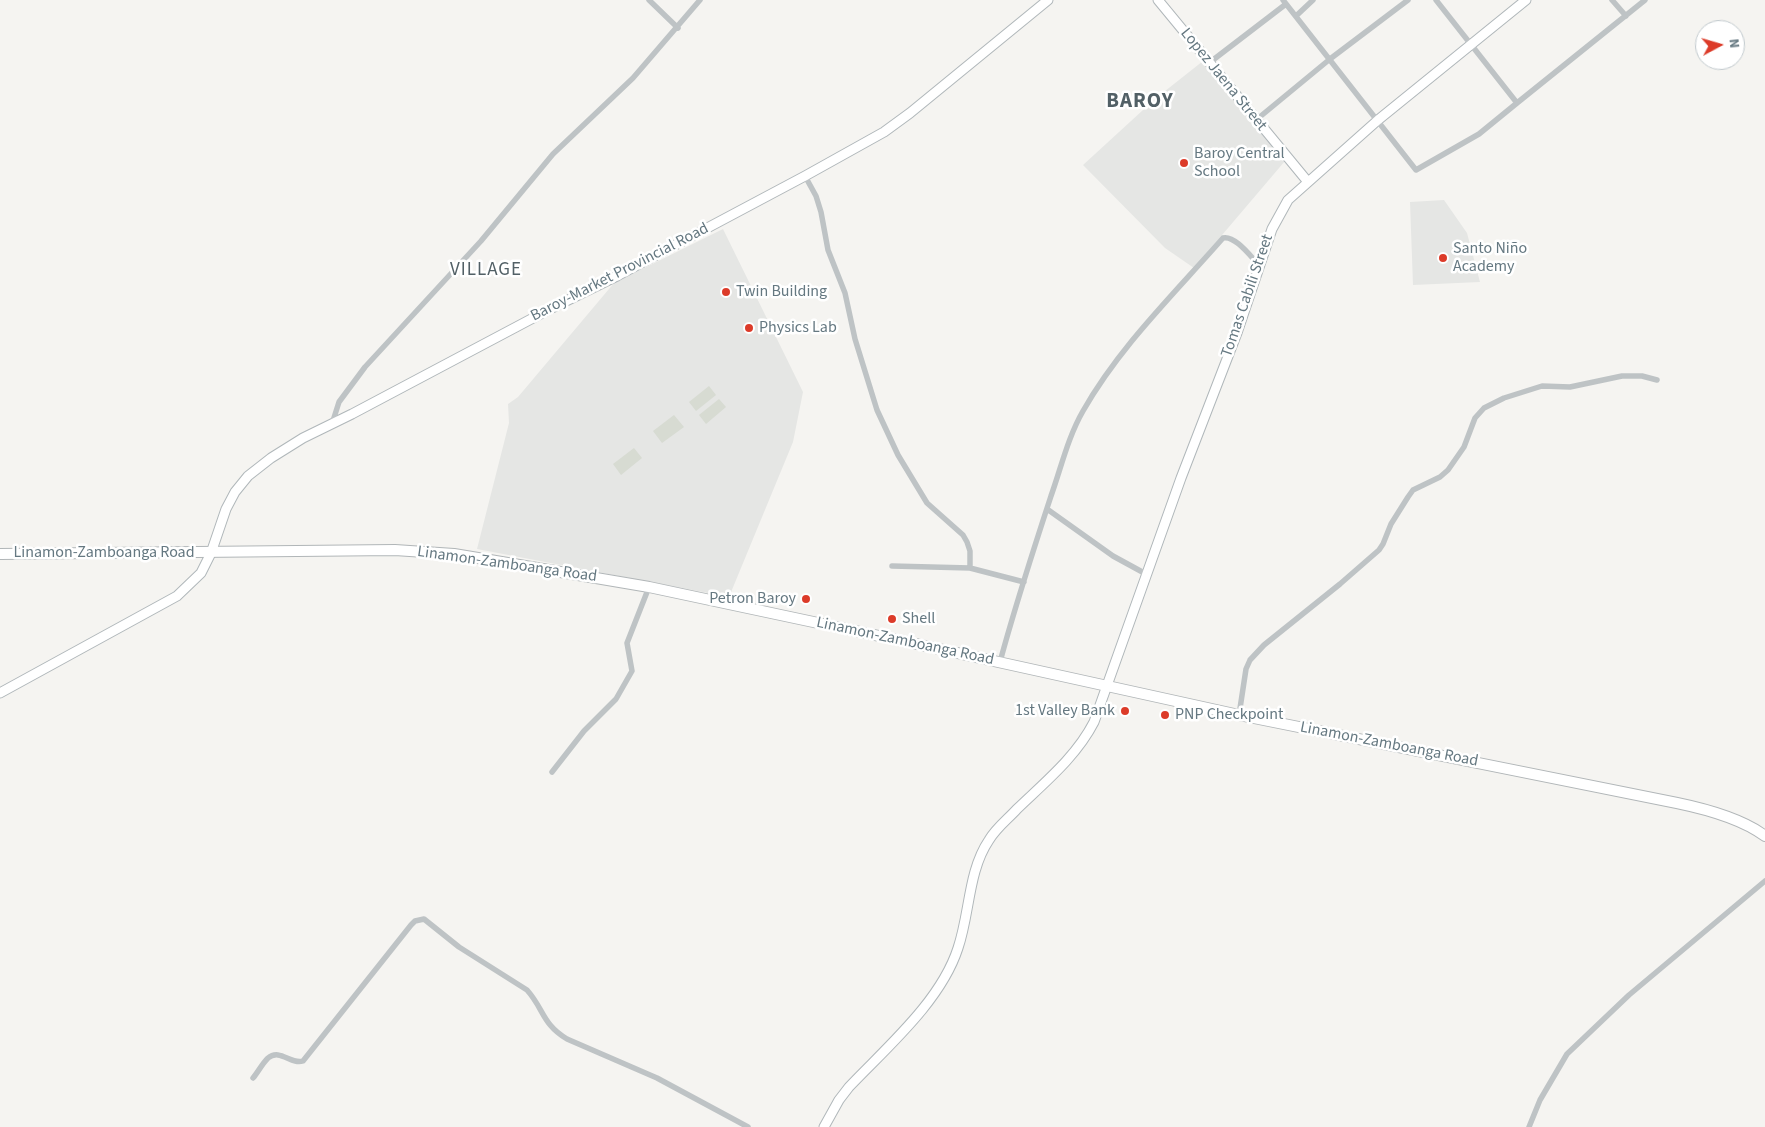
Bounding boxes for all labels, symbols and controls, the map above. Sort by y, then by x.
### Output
north arrow [1695,20,1745,70]
street label: Lopez Jaena Street [1176,25,1270,135]
text: N [1723,38,1744,49]
district label: BAROY [1106,89,1174,115]
place label: Baroy Central School [1194,144,1285,182]
marker: Baroy Central School [1178,157,1190,169]
street label: Baroy-Market Provincial Road [528,220,712,326]
street label: Tomas Cabili Street [1218,232,1278,360]
place label: Santo Niño Academy [1453,239,1527,277]
marker: Santo Niño Academy [1437,252,1449,264]
district label: VILLAGE [449,260,523,282]
place label: Twin Building [736,282,827,302]
marker: Twin Building [720,286,732,298]
place label: Physics Lab [759,318,837,338]
marker: Physics Lab [743,322,755,334]
street label: Linamon-Zamboanga Road [13,543,195,563]
street label: Linamon-Zamboanga Road [416,543,598,587]
place label: Petron Baroy [709,589,796,609]
marker: Petron Baroy [800,593,812,605]
place label: Shell [902,609,935,629]
marker: Shell [886,613,898,625]
street label: Linamon-Zamboanga Road [814,614,996,670]
place label: 1st Valley Bank [1015,701,1115,721]
marker: 1st Valley Bank [1119,705,1131,717]
place label: PNP Checkpoint [1175,705,1283,725]
marker: PNP Checkpoint [1159,709,1171,721]
street label: Linamon-Zamboanga Road [1298,718,1480,772]

